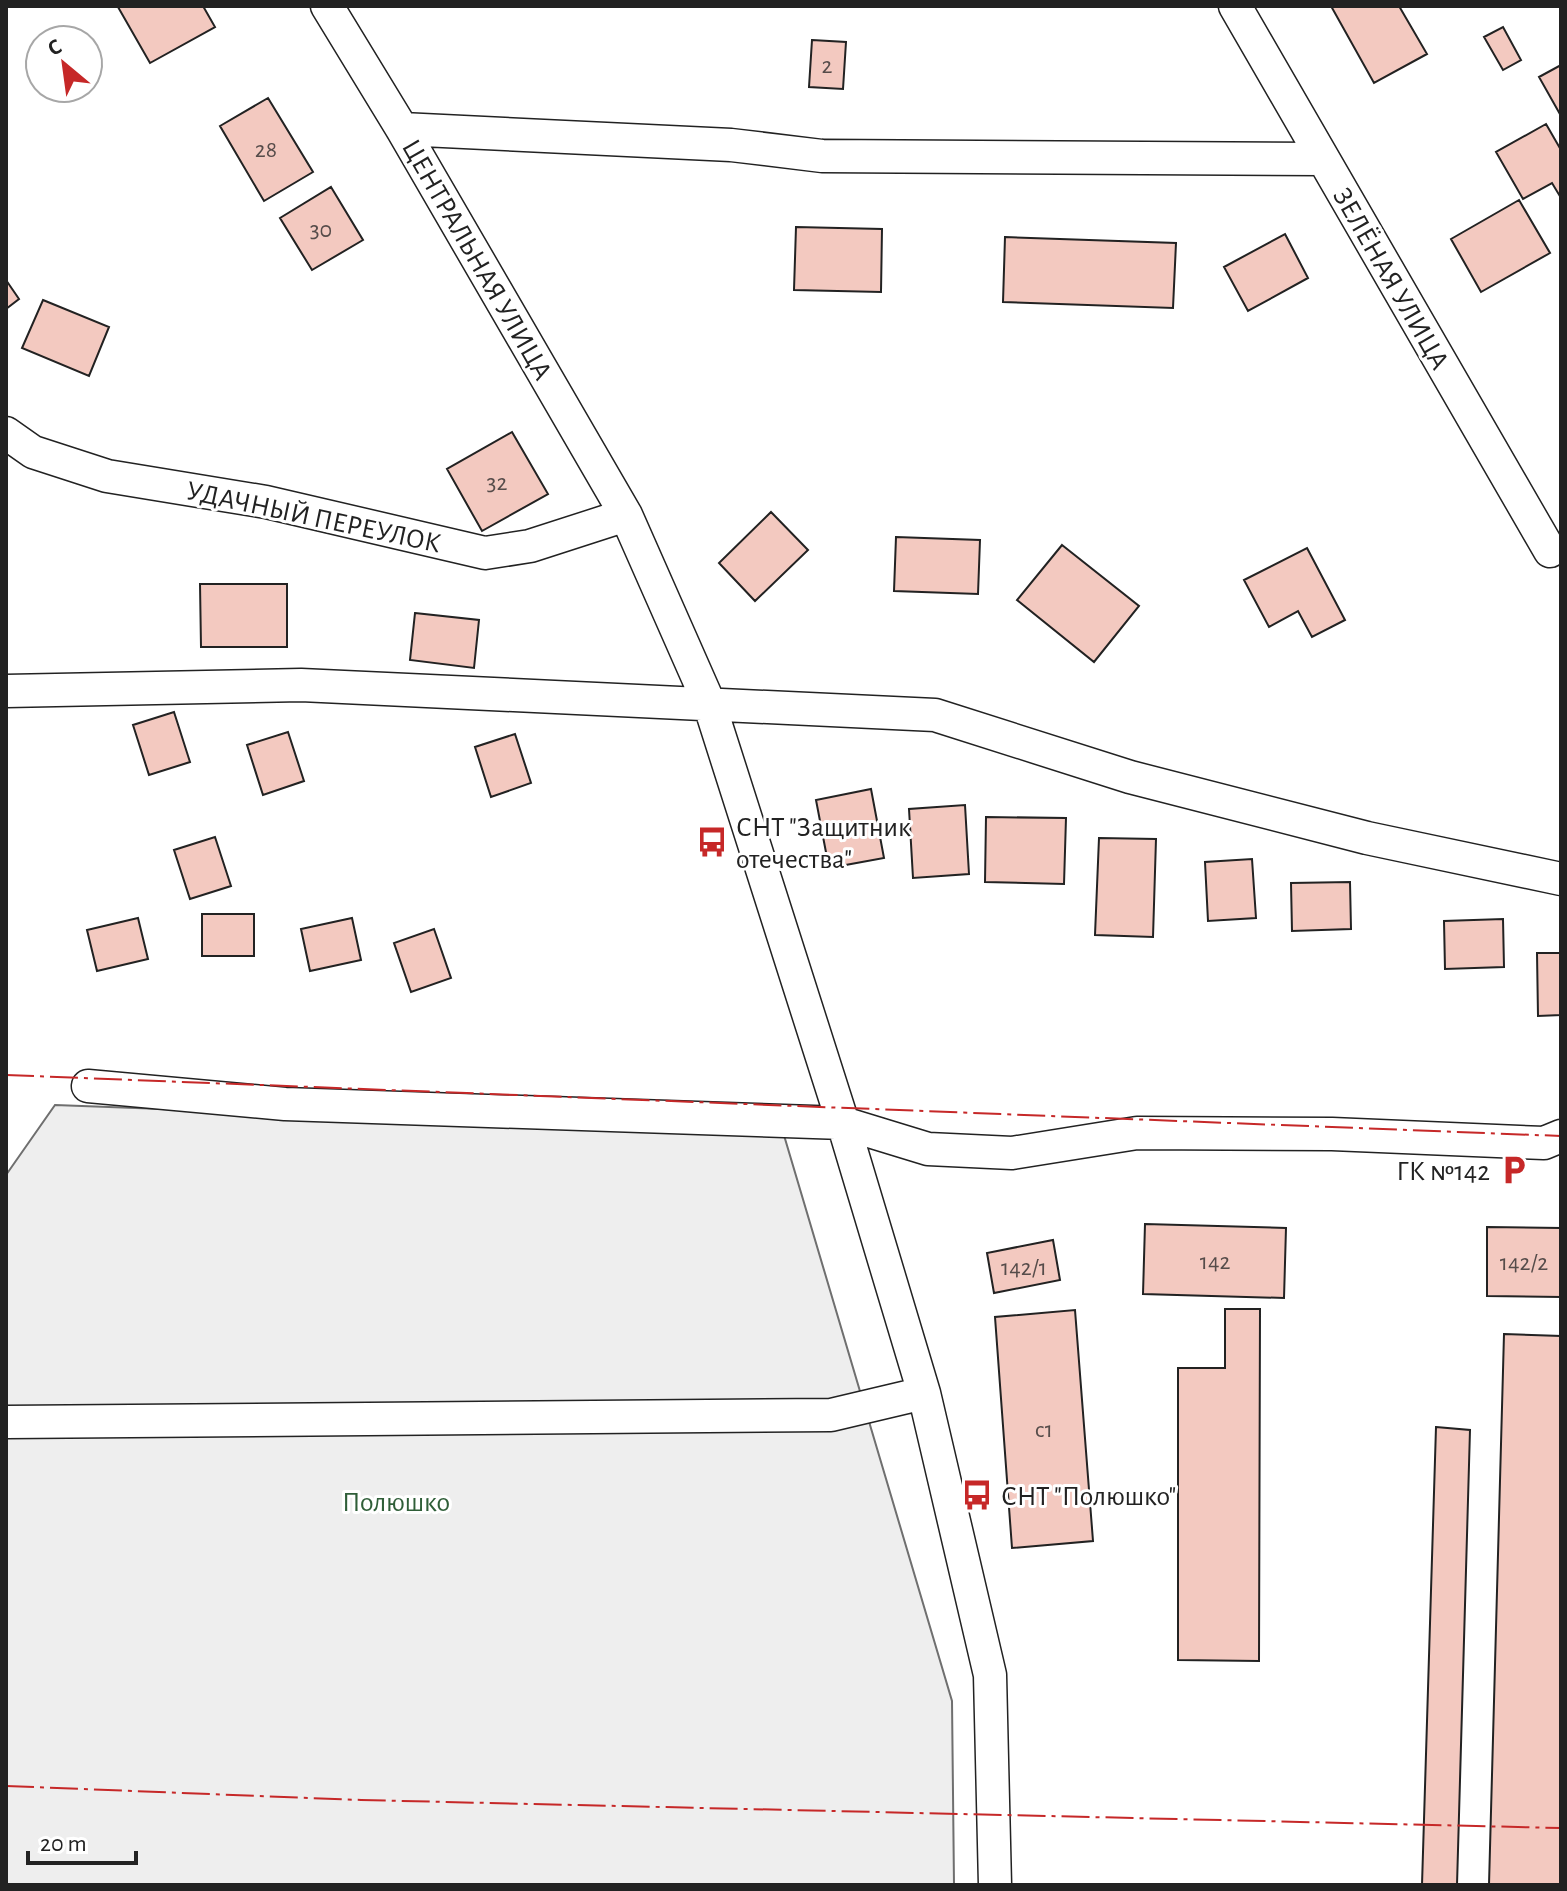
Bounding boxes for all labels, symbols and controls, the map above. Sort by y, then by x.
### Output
north arrow [24,24,104,104]
text: С [44,35,65,60]
house number: 2 [822,54,833,78]
street label: ЦЕНТРАЛЬНАЯ УЛИЦА [396,135,557,385]
house number: 28 [255,138,277,162]
street label: ЗЕЛЁНАЯ УЛИЦА [1327,183,1455,374]
house number: 30 [310,218,332,242]
house number: 32 [487,471,507,495]
street label: УДАЧНЫЙ ПЕРЕУЛОК [184,476,444,559]
place label: СНТ "Защитник отечества" [736,814,911,874]
bus stop icon: СНТ "Защитник отечества" [695,825,729,859]
parking icon: ГК №142 [1497,1153,1531,1187]
place label: ГК №142 [1396,1158,1490,1186]
house number: 142 [1200,1250,1230,1274]
house number: 142/2 [1500,1251,1548,1275]
house number: 142/1 [1001,1256,1047,1280]
house number: с1 [1035,1418,1053,1442]
bus stop icon: СНТ "Полюшко" [960,1478,994,1512]
place label: СНТ "Полюшко" [1001,1483,1176,1511]
park label: Полюшко [342,1489,450,1517]
scale bar [28,1815,136,1865]
text: 20 m [40,1832,87,1856]

